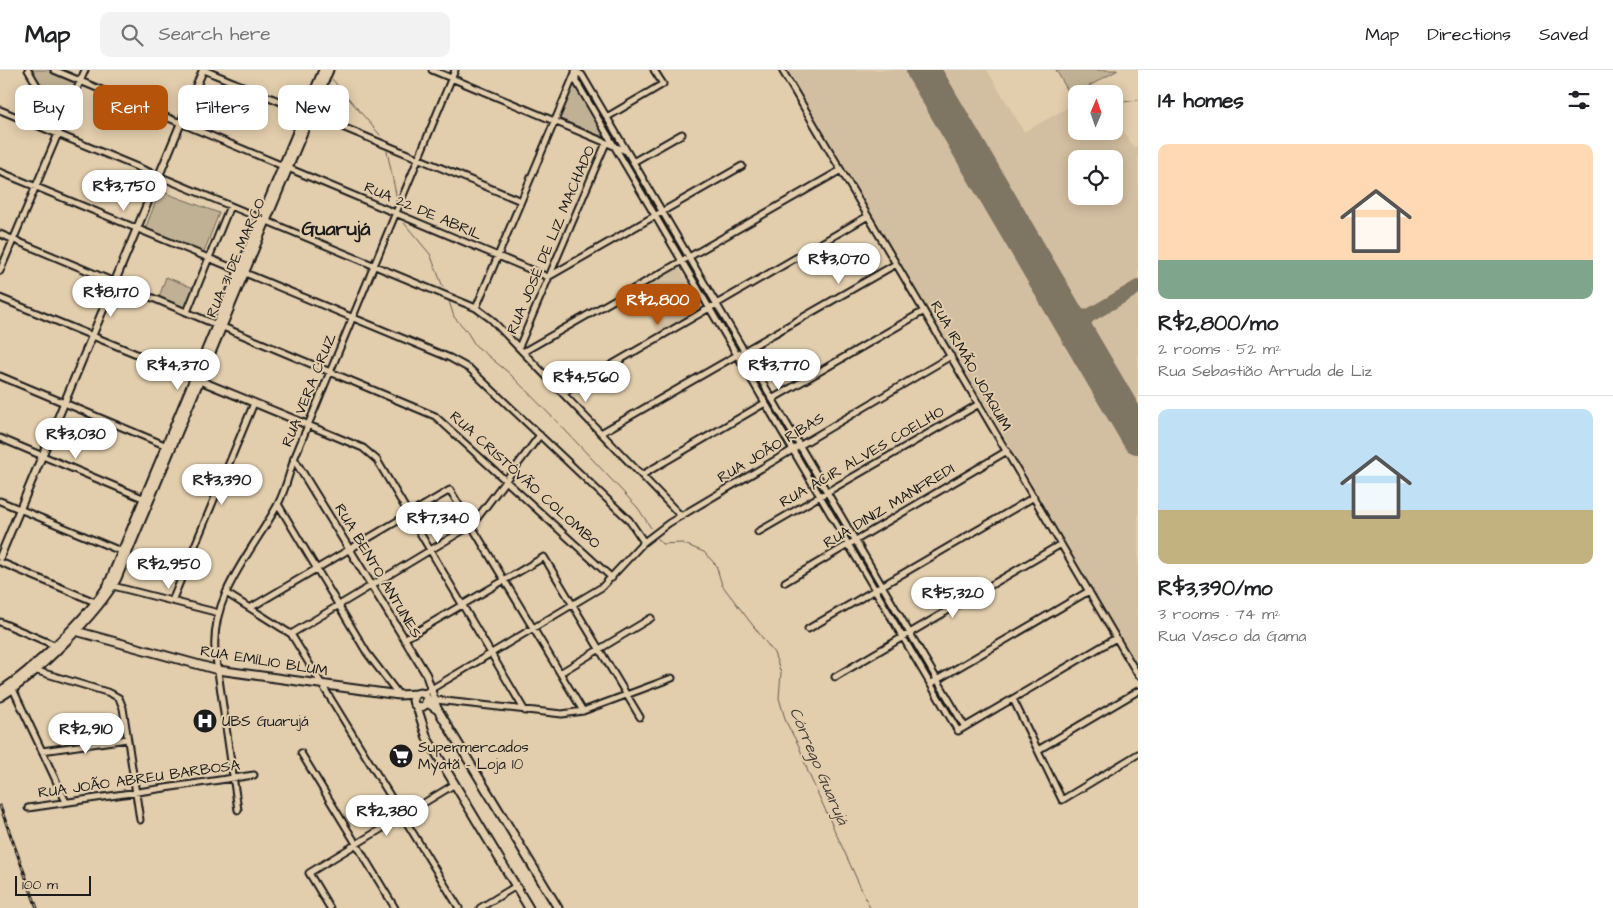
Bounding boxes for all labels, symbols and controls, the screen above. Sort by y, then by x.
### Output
search box [100,12,450,57]
text: Map [25,18,70,52]
icon: search [118,21,146,49]
text: Search here [158,21,271,48]
text: Map [1365,22,1399,47]
text: Directions [1427,22,1511,47]
text: Saved [1539,22,1588,47]
chip: Buy [15,85,83,130]
chip: Rent [93,85,168,130]
chip: Filters [178,85,268,130]
chip: New [278,85,349,130]
north arrow [1068,85,1122,140]
map controls [1068,85,1123,205]
text: 14 homes [1158,86,1244,115]
icon: filters [1565,86,1593,114]
street label: RUA JOSÉ DE LIZ MACHADO [502,142,600,338]
button: locate [1068,150,1123,205]
pin: R$3,750 [78,170,170,212]
text: R$3,750 [93,175,155,197]
icon: home [1331,176,1421,266]
street label: RUA 22 DE ABRIL [361,177,486,246]
street label: RUA 31 DE MARÇO [201,195,271,321]
district label: Guarujá [301,215,371,243]
pin: R$3,070 [793,242,885,285]
text: R$3,070 [808,248,870,270]
pin: R$8,170 [65,276,157,318]
text: R$8,170 [83,281,139,303]
pin: R$2,800 [612,284,704,326]
text: R$2,800 [627,289,689,311]
street label: RUA IRMÃO JOAQUIM [925,297,1017,435]
text: R$2,800/mo [1158,309,1278,338]
street label: RUA VERA CRUZ [277,330,341,450]
text: 2 rooms · 52 m² [1158,338,1281,360]
pin: R$4,370 [132,348,224,391]
pin: R$3,770 [733,348,825,391]
text: R$4,370 [147,354,209,376]
text: R$3,770 [748,354,810,376]
pin: R$4,560 [540,360,632,403]
text: Rua Sebastião Arruda de Liz [1158,360,1372,382]
text: R$4,560 [553,366,619,388]
street label: RUA ACIR ALVES COELHO [776,401,948,513]
street label: RUA CRISTÓVÃO COLOMBO [445,406,605,554]
street label: RUA JOÃO RIBAS [714,408,829,488]
pin: R$3,030 [30,418,122,460]
text: R$3,030 [46,423,106,445]
icon: home [1331,442,1421,532]
street label: RUA DINIZ MANFREDI [819,458,959,554]
pin: R$3,390 [176,464,268,506]
text: R$3,390 [193,469,251,491]
street label: RUA BENTO ANTUNES [329,500,427,643]
pin: R$7,340 [392,502,484,544]
text: R$7,340 [407,507,469,529]
pin: R$2,950 [123,548,215,590]
text: R$2,950 [138,553,200,575]
text: R$3,390/mo [1158,574,1273,603]
pin: R$5,320 [907,576,999,619]
text: R$5,320 [922,582,984,604]
text: 3 rooms · 74 m² [1158,603,1281,625]
text: Rua Vasco da Gama [1158,625,1306,647]
street label: RUA EMÍLIO BLUM [199,641,329,681]
water label: Córrego Guarujá [783,704,854,829]
hospital icon: UBS Guarujá [192,708,218,734]
place label: UBS Guarujá [222,711,309,732]
pin: R$2,910 [40,712,132,755]
text: R$2,910 [59,718,113,740]
place label: Supermercados Myatã - Loja 10 [418,737,529,776]
supermarket icon: Supermercados Myatã - Loja 10 [388,743,414,769]
street label: RUA JOÃO ABREU BARBOSA [37,754,242,804]
pin: R$2,380 [341,794,433,837]
text: R$2,380 [357,800,417,822]
scale bar [15,873,91,896]
text: 100 m [22,875,58,895]

